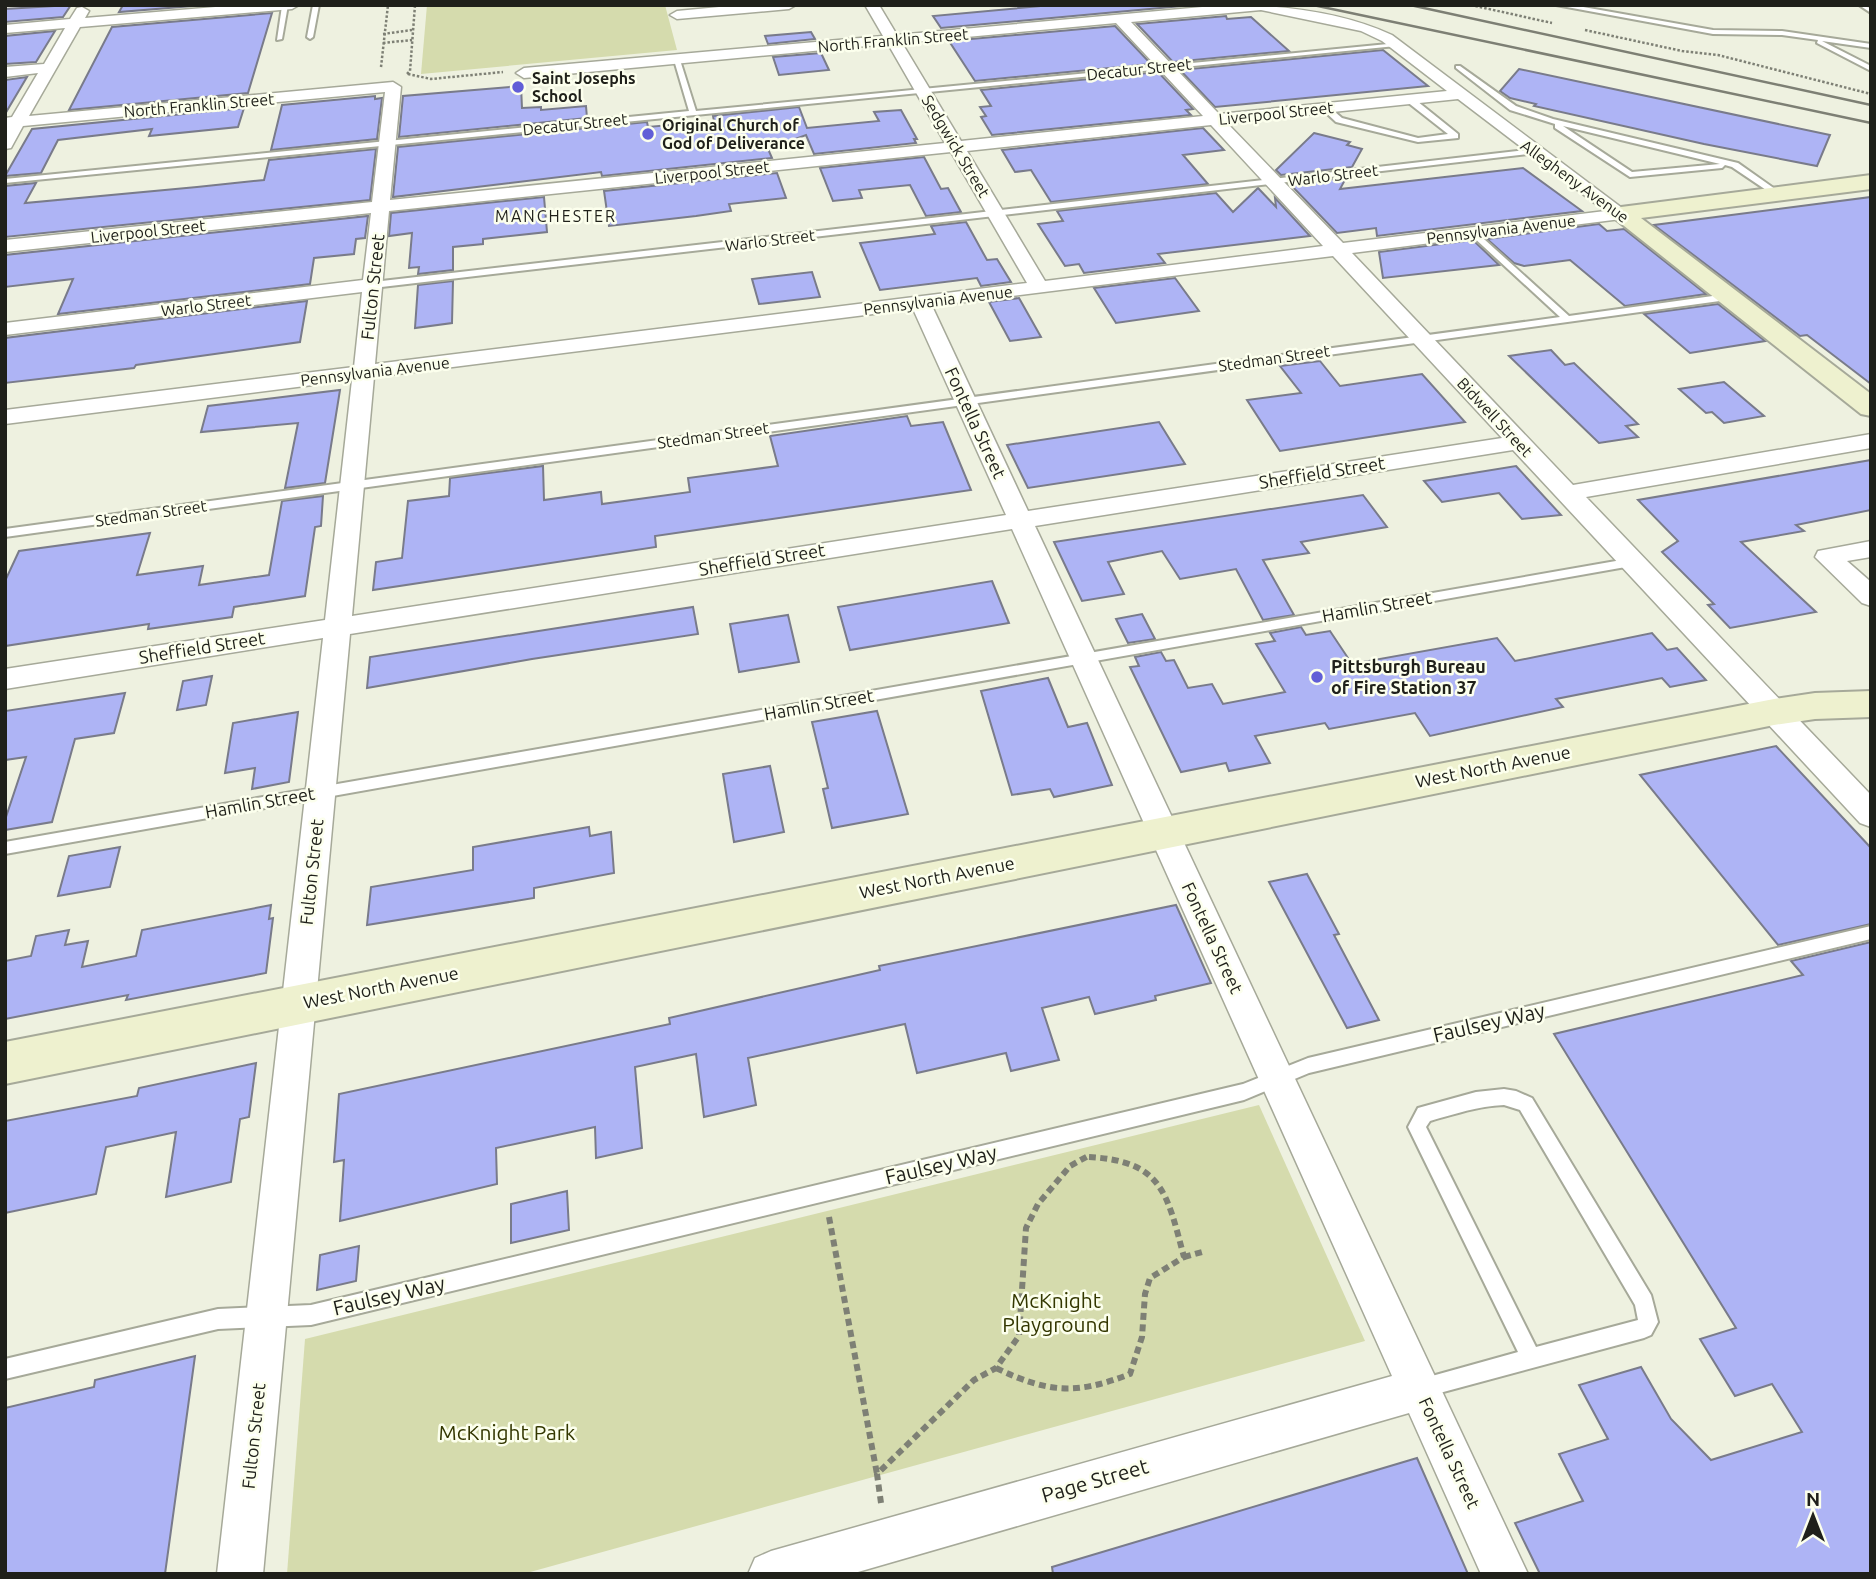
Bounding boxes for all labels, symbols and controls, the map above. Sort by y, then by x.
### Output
street label: North Franklin Street [817,24,970,56]
street label: Decatur Street [1086,54,1193,83]
place label: Saint Josephs School [532,69,636,105]
marker: Saint Josephs School [510,79,526,95]
street label: North Franklin Street [123,89,276,121]
street label: Sedgwick Street [918,92,994,201]
street label: Liverpool Street [1218,98,1335,128]
street label: Decatur Street [522,109,629,138]
place label: Original Church of God of Deliverance [662,116,805,152]
marker: Original Church of God of Deliverance [640,126,656,142]
street label: Allegheny Avenue [1517,136,1633,226]
street label: Liverpool Street [654,157,771,187]
street label: Warlo Street [1287,160,1380,189]
district label: MANCHESTER [495,207,617,225]
street label: Pennsylvania Avenue [1425,211,1577,247]
street label: Liverpool Street [90,216,207,246]
street label: Warlo Street [724,225,817,254]
street label: Fulton Street [356,233,388,341]
street label: Pennsylvania Avenue [862,282,1014,318]
street label: Warlo Street [160,290,253,319]
street label: Stedman Street [1217,341,1332,375]
street label: Pennsylvania Avenue [299,353,451,389]
street label: Fontella Street [941,364,1010,481]
street label: Bidwell Street [1454,374,1537,461]
street label: Stedman Street [656,418,771,452]
street label: Sheffield Street [1257,452,1386,492]
street label: Stedman Street [94,496,209,530]
street label: Sheffield Street [697,539,826,579]
street label: Hamlin Street [1320,587,1433,626]
street label: Sheffield Street [137,627,266,667]
place label: Pittsburgh Bureau of Fire Station 37 [1331,656,1486,697]
marker: Pittsburgh Bureau of Fire Station 37 [1309,669,1325,685]
street label: Hamlin Street [762,685,875,724]
street label: West North Avenue [1414,741,1572,791]
street label: Hamlin Street [203,783,316,822]
street label: Fulton Street [295,818,327,926]
street label: West North Avenue [858,852,1016,902]
street label: Fontella Street [1178,879,1247,996]
street label: West North Avenue [302,962,460,1012]
street label: Faulsey Way [1430,998,1547,1047]
street label: Faulsey Way [882,1140,999,1189]
street label: Faulsey Way [330,1271,447,1320]
park label: McKnight Playground [1002,1288,1110,1336]
street label: Fulton Street [237,1382,269,1490]
street label: Fontella Street [1415,1394,1484,1511]
park label: McKnight Park [439,1420,576,1444]
street label: Page Street [1038,1453,1151,1507]
north arrow [1778,1481,1848,1551]
text: N [1806,1488,1820,1510]

